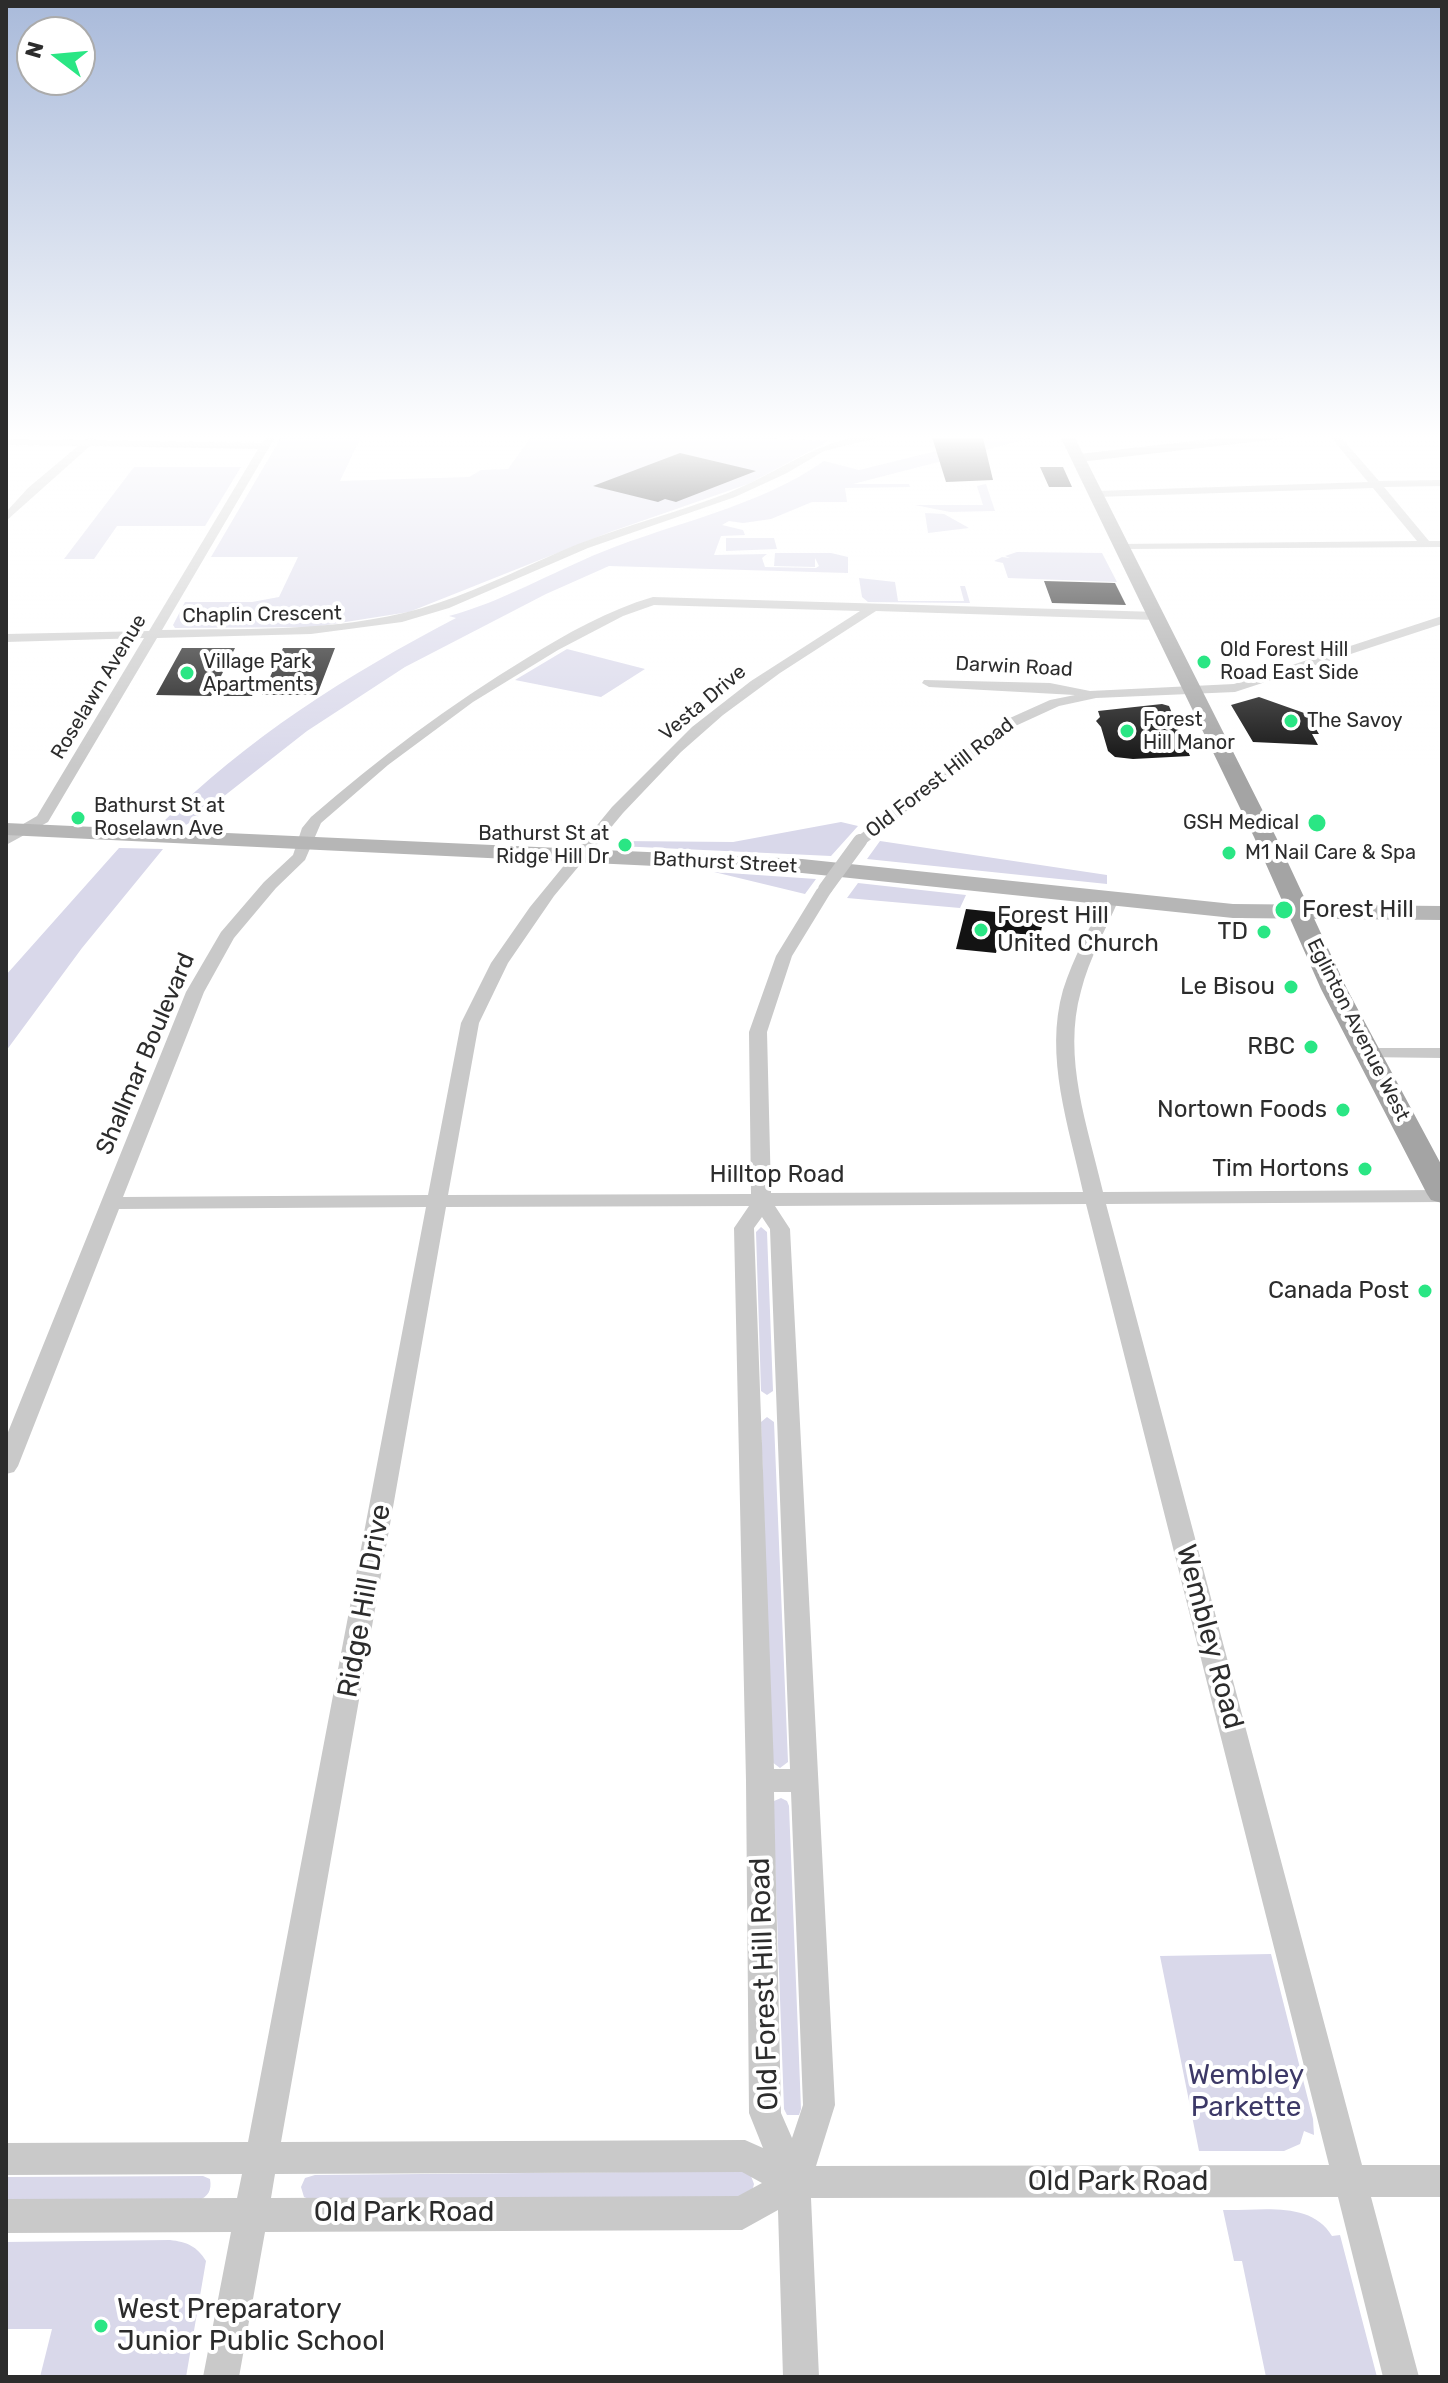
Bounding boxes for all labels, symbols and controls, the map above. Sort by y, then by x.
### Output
north arrow [16,16,96,96]
text: N [19,38,50,61]
street label: Chaplin Crescent [182,602,342,628]
street label: Roselawn Avenue [46,610,152,764]
place label: Old Forest Hill Road East Side [1220,638,1359,685]
place label: Village Park Apartments [203,650,314,697]
street label: Darwin Road [955,652,1073,682]
marker: Old Forest Hill Road East Side [1195,653,1213,671]
street label: Vesta Drive [655,660,751,746]
marker: Village Park Apartments [178,664,196,682]
place label: Forest Hill Manor [1143,708,1235,755]
place label: The Savoy [1307,709,1403,733]
marker: The Savoy [1282,712,1300,730]
street label: Old Forest Hill Road [861,713,1019,843]
marker: Forest Hill Manor [1118,722,1136,740]
place label: Bathurst St at Roselawn Ave [94,794,225,841]
marker: Bathurst St at Roselawn Ave [69,809,87,827]
place label: GSH Medical [1183,811,1299,835]
marker: GSH Medical [1306,812,1328,834]
place label: Bathurst St at Ridge Hill Dr [478,822,609,869]
marker: Bathurst St at Ridge Hill Dr [616,836,634,854]
place label: M1 Nail Care & Spa [1245,841,1416,865]
marker: M1 Nail Care & Spa [1220,844,1238,862]
street label: Bathurst Street [652,847,798,879]
place label: Forest Hill [1302,896,1414,924]
marker: Forest Hill [1273,899,1295,921]
place label: Forest Hill United Church [997,902,1159,958]
place label: TD [1218,918,1248,946]
marker: Forest Hill United Church [972,921,990,939]
marker: TD [1255,923,1273,941]
street label: Eglinton Avenue West [1302,935,1414,1125]
street label: Shallmar Boulevard [90,949,202,1159]
place label: Le Bisou [1180,973,1275,1001]
marker: Le Bisou [1282,978,1300,996]
place label: RBC [1247,1033,1295,1061]
marker: RBC [1302,1038,1320,1056]
place label: Nortown Foods [1157,1096,1327,1124]
marker: Nortown Foods [1334,1101,1352,1119]
place label: Tim Hortons [1212,1155,1349,1183]
marker: Tim Hortons [1356,1160,1374,1178]
street label: Hilltop Road [710,1161,844,1189]
place label: Canada Post [1268,1277,1409,1305]
marker: Canada Post [1416,1282,1434,1300]
street label: Ridge Hill Drive [331,1502,399,1700]
street label: Wembley Road [1168,1541,1250,1733]
street label: Old Forest Hill Road [744,1857,786,2111]
park label: Wembley Parkette [1188,2059,1304,2125]
street label: Old Park Road [1028,2165,1208,2199]
street label: Old Park Road [314,2196,494,2230]
place label: West Preparatory Junior Public School [117,2293,385,2359]
marker: West Preparatory Junior Public School [92,2317,110,2335]

